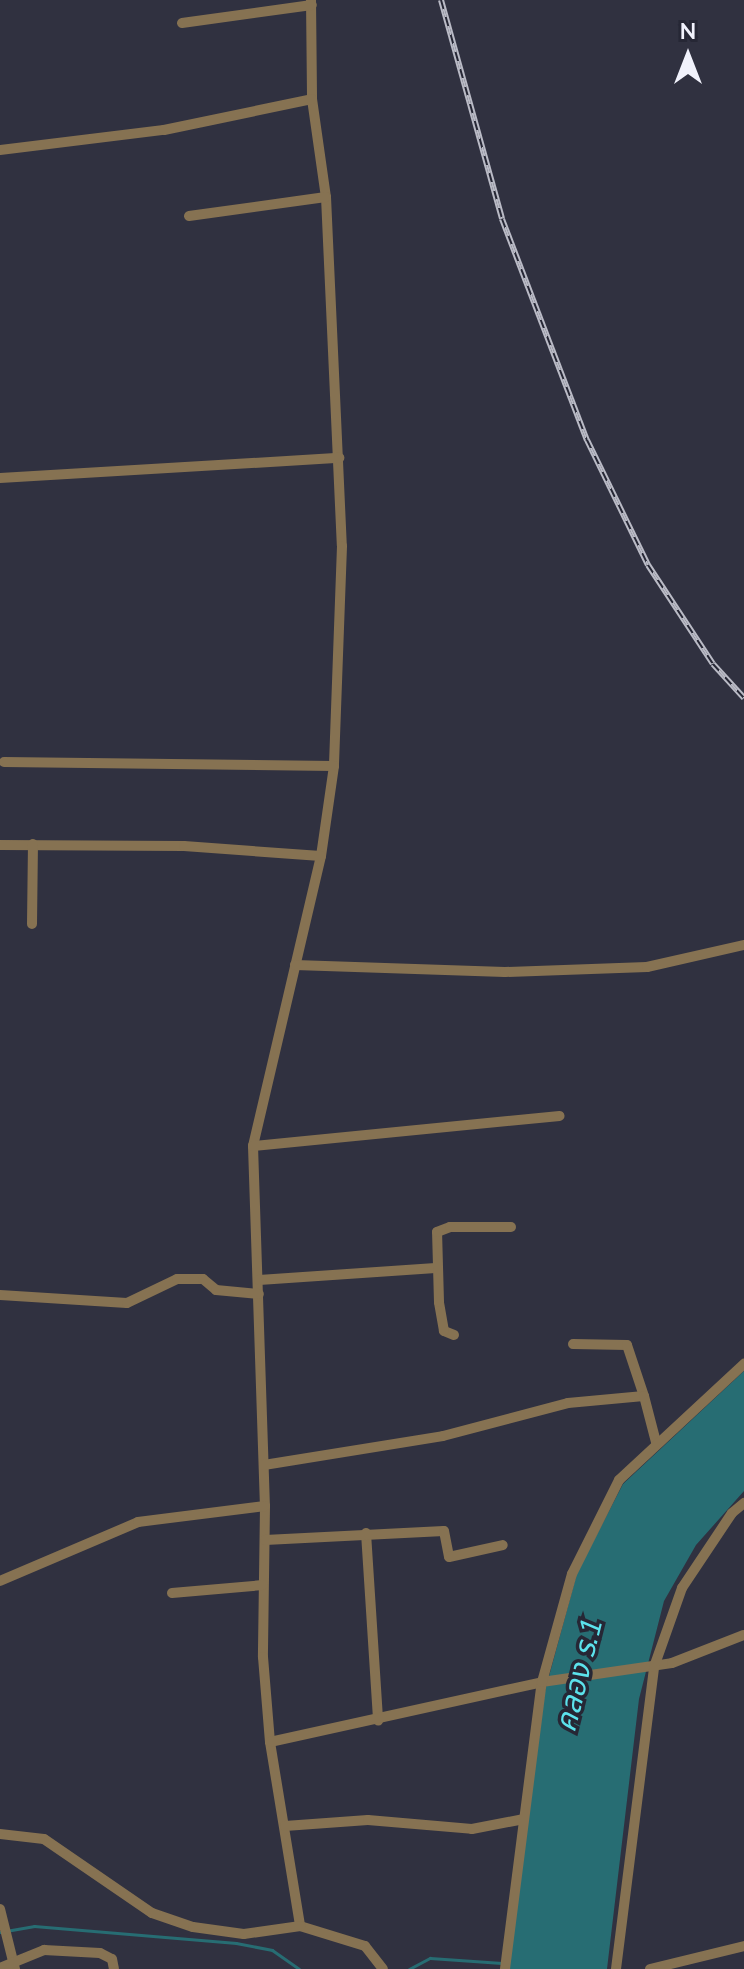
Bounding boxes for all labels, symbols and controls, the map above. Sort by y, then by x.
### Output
north arrow [648,16,728,96]
text: N [680,17,696,47]
water label: คลอง ร.1 [548,1614,612,1736]

